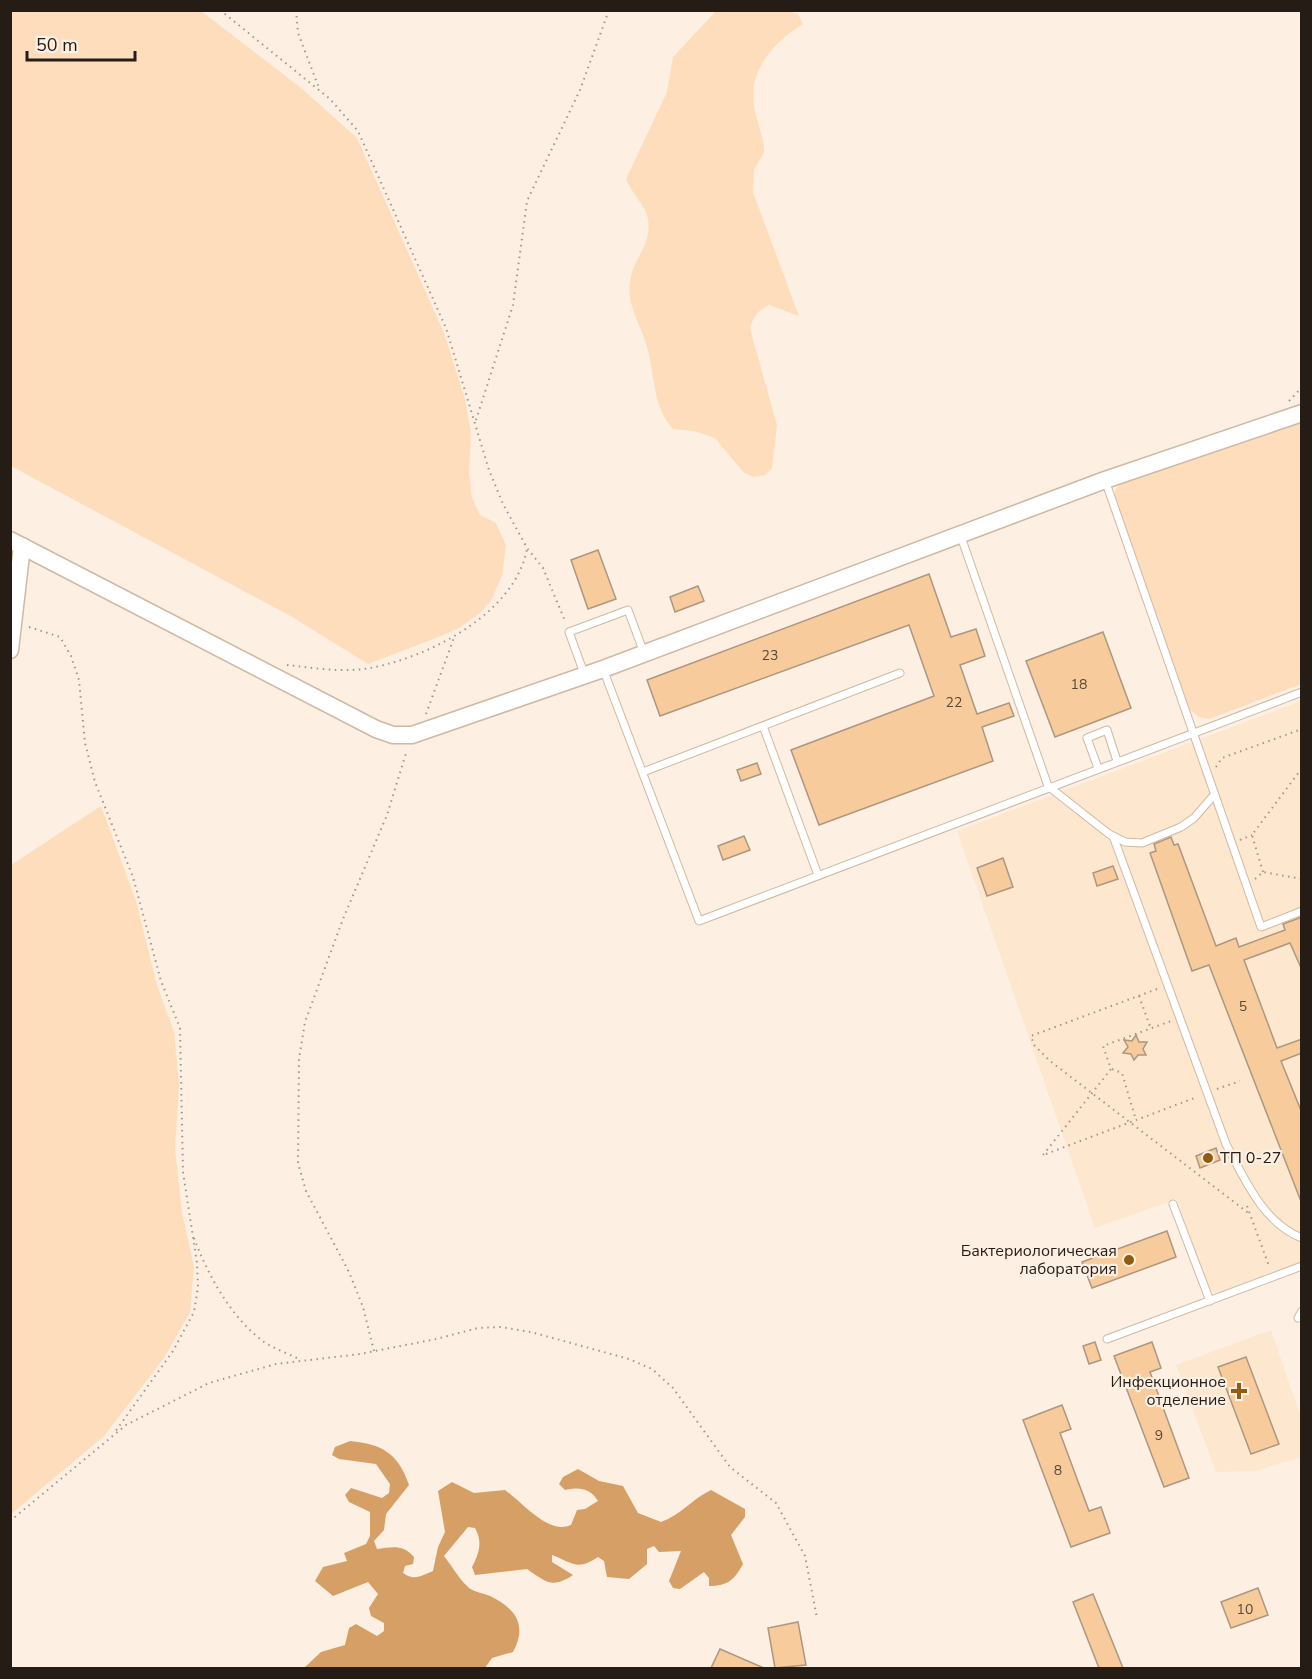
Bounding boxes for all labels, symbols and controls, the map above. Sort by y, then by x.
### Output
scale bar [27,24,135,62]
text: 50 m [36,33,78,57]
house number: 23 [762,646,778,665]
house number: 18 [1071,675,1087,694]
house number: 22 [946,693,962,712]
house number: 5 [1239,997,1247,1016]
place label: ТП 0-27 [1220,1147,1281,1169]
marker: ТП 0-27 [1201,1151,1215,1165]
place label: Бактериологическая лаборатория [961,1240,1117,1280]
marker: Бактериологическая лаборатория [1122,1253,1136,1267]
place label: Инфекционное отделение [1110,1371,1226,1411]
marker: Инфекционное отделение [1230,1382,1248,1400]
house number: 9 [1155,1426,1163,1445]
house number: 8 [1054,1461,1062,1480]
house number: 10 [1237,1600,1253,1619]

